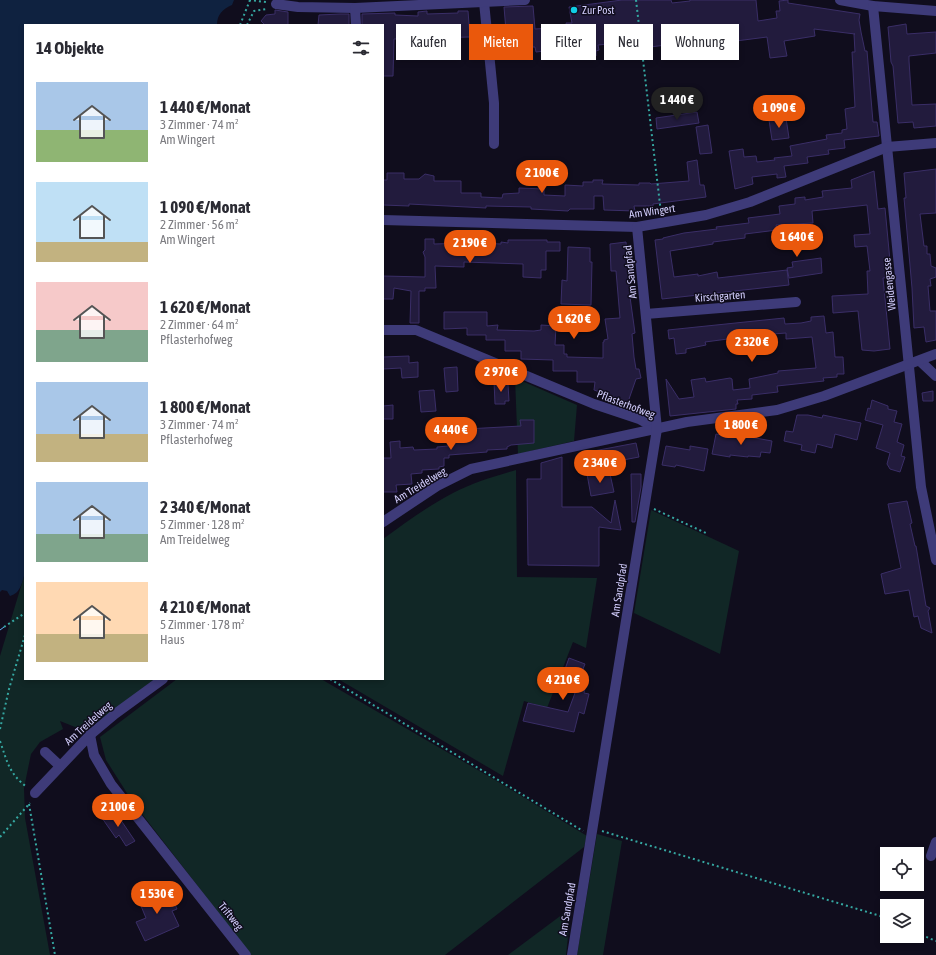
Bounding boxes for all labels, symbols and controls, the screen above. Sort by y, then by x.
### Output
place label: Zur Post [582,4,615,16]
marker: Zur Post [569,5,579,15]
chip: Kaufen [396,24,461,60]
chip: Mieten [469,24,533,60]
chip: Filter [541,24,596,60]
chip: Neu [604,24,653,60]
chip: Wohnung [661,24,739,60]
icon: filters [350,37,372,59]
text: 14 Objekte [36,38,104,58]
pin: 1 440 € [640,87,714,121]
text: 1 440 € [660,92,694,107]
pin: 1 090 € [742,95,816,129]
text: 1 440 €/Monat [160,97,250,117]
icon: home [68,98,116,146]
text: 1 090 € [762,100,796,115]
text: 3 Zimmer · 74 m² [160,117,239,132]
text: Am Wingert [160,132,215,147]
pin: 2 100 € [505,160,579,194]
text: 2 100 € [525,165,559,180]
text: 1 090 €/Monat [160,197,250,217]
icon: home [68,198,116,246]
street label: Am Wingert [628,202,676,220]
text: 2 Zimmer · 56 m² [160,217,239,232]
pin: 1 640 € [760,224,834,258]
text: 1 640 € [780,229,814,244]
pin: 2 190 € [433,230,507,264]
text: Am Wingert [160,232,215,247]
text: 2 190 € [453,235,487,250]
street label: Am Sandpfad [621,245,639,299]
street label: Weidengasse [880,257,898,311]
street label: Kirschgarten [694,288,746,304]
text: 1 620 €/Monat [160,297,250,317]
icon: home [68,298,116,346]
pin: 1 620 € [537,306,611,340]
text: 1 620 € [557,311,591,326]
text: 2 Zimmer · 64 m² [160,317,239,332]
pin: 2 320 € [715,329,789,363]
text: Pflasterhofweg [160,332,233,347]
text: 2 320 € [735,334,769,349]
pin: 2 970 € [464,359,538,393]
text: 2 970 € [484,364,518,379]
street label: Pflasterhofweg [595,387,657,421]
text: 1 800 €/Monat [160,397,250,417]
icon: home [68,398,116,446]
pin: 1 800 € [704,412,778,446]
text: 3 Zimmer · 74 m² [160,417,239,432]
pin: 4 440 € [414,417,488,451]
text: 1 800 € [724,417,758,432]
text: 4 440 € [434,422,468,437]
text: Pflasterhofweg [160,432,233,447]
pin: 2 340 € [563,450,637,484]
text: 2 340 € [583,455,617,470]
street label: Am Treidelweg [392,465,449,505]
text: 2 340 €/Monat [160,497,250,517]
icon: home [68,498,116,546]
text: 5 Zimmer · 128 m² [160,517,245,532]
text: Am Treidelweg [160,532,230,547]
street label: Am Sandpfad [609,563,629,617]
text: 4 210 €/Monat [160,597,250,617]
icon: home [68,598,116,646]
text: 5 Zimmer · 178 m² [160,617,245,632]
text: Haus [160,632,184,647]
pin: 4 210 € [526,667,600,701]
text: 4 210 € [546,672,580,687]
street label: Am Treidelweg [62,699,114,747]
pin: 2 100 € [81,794,155,828]
text: 2 100 € [101,799,135,814]
map controls [880,847,924,943]
button: locate [880,847,924,891]
pin: 1 530 € [120,881,194,915]
street label: Am Sandpfad [556,882,578,936]
text: 1 530 € [140,886,174,901]
button: layers [880,899,924,943]
street label: Triftweg [216,900,246,933]

